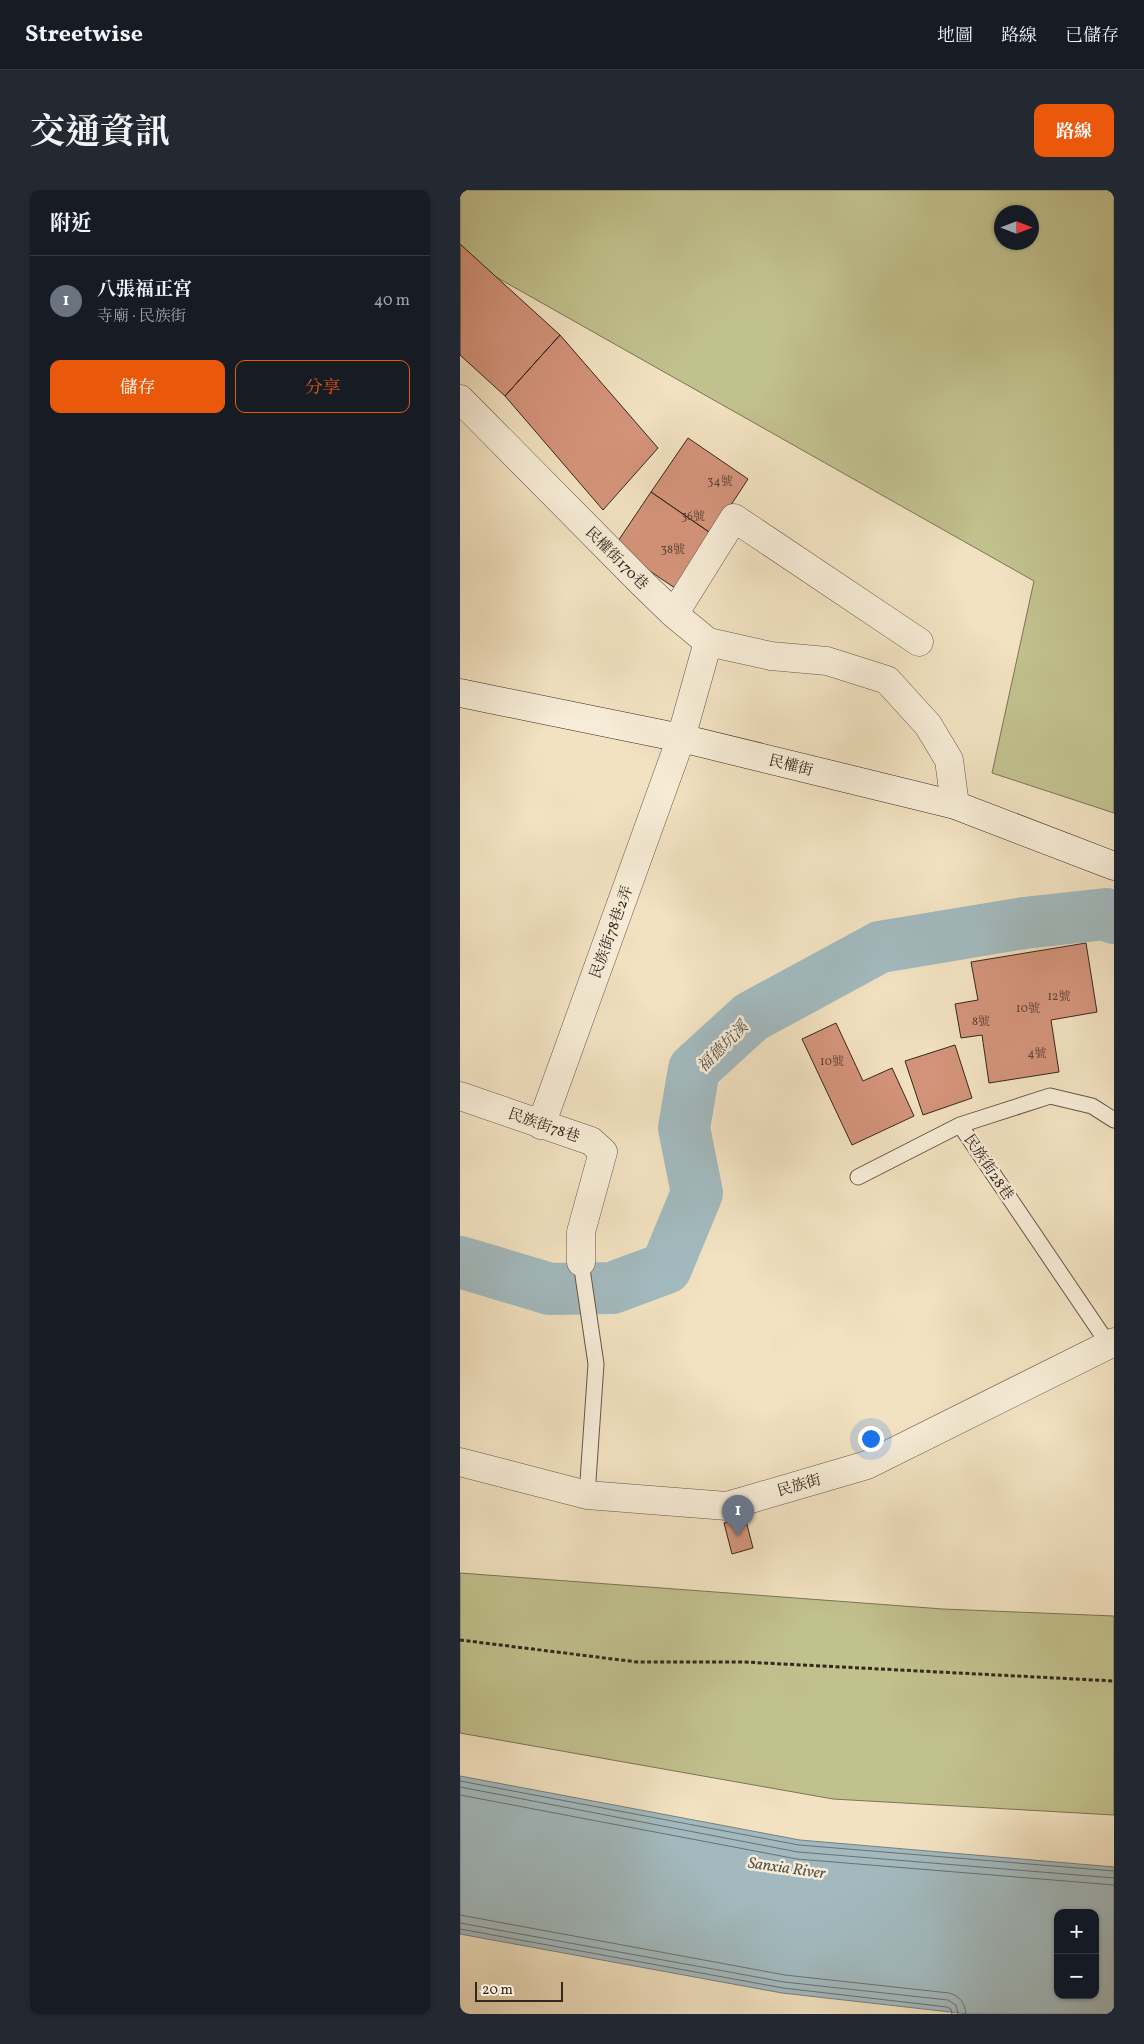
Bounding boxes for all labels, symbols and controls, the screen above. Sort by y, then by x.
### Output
text: Streetwise [25,18,143,52]
text: 地圖 [937,24,973,49]
text: 路線 [1001,24,1037,49]
text: 已儲存 [1065,24,1119,49]
button: 路線 [1034,104,1114,157]
text: 交通資訊 [30,110,170,158]
north arrow [994,205,1039,250]
text: 附近 [50,210,92,239]
text: 八張福正宮 [97,277,192,303]
text: 1 [63,290,69,312]
text: 40 m [374,290,410,312]
text: 寺廟 · 民族街 [97,306,187,328]
button: 儲存 [50,360,225,413]
button: 分享 [235,360,410,413]
house number: 34號 [707,474,733,490]
house number: 36號 [681,509,705,525]
street label: 民權街170巷 [580,523,652,595]
house number: 38號 [661,542,685,558]
street label: 民權街 [766,751,815,782]
street label: 民族街78巷2弄 [586,883,639,982]
house number: 12號 [1047,989,1071,1005]
house number: 10號 [1016,1001,1040,1017]
house number: 8號 [972,1014,990,1030]
water label: 福德坑溪 [693,1016,755,1078]
house number: 4號 [1027,1046,1047,1062]
house number: 10號 [820,1054,844,1070]
street label: 民族街78巷 [505,1104,582,1148]
street label: 民族街28巷 [958,1131,1018,1205]
your location [858,1426,884,1452]
street label: 民族街 [775,1470,824,1503]
pin: 1 [722,1495,754,1536]
water label: Sanxia River [746,1853,828,1885]
map controls [1054,1909,1099,1999]
button: + [1054,1909,1099,1954]
button: − [1054,1954,1099,1999]
scale bar [475,1979,562,2002]
text: 20 m [482,1981,513,2000]

